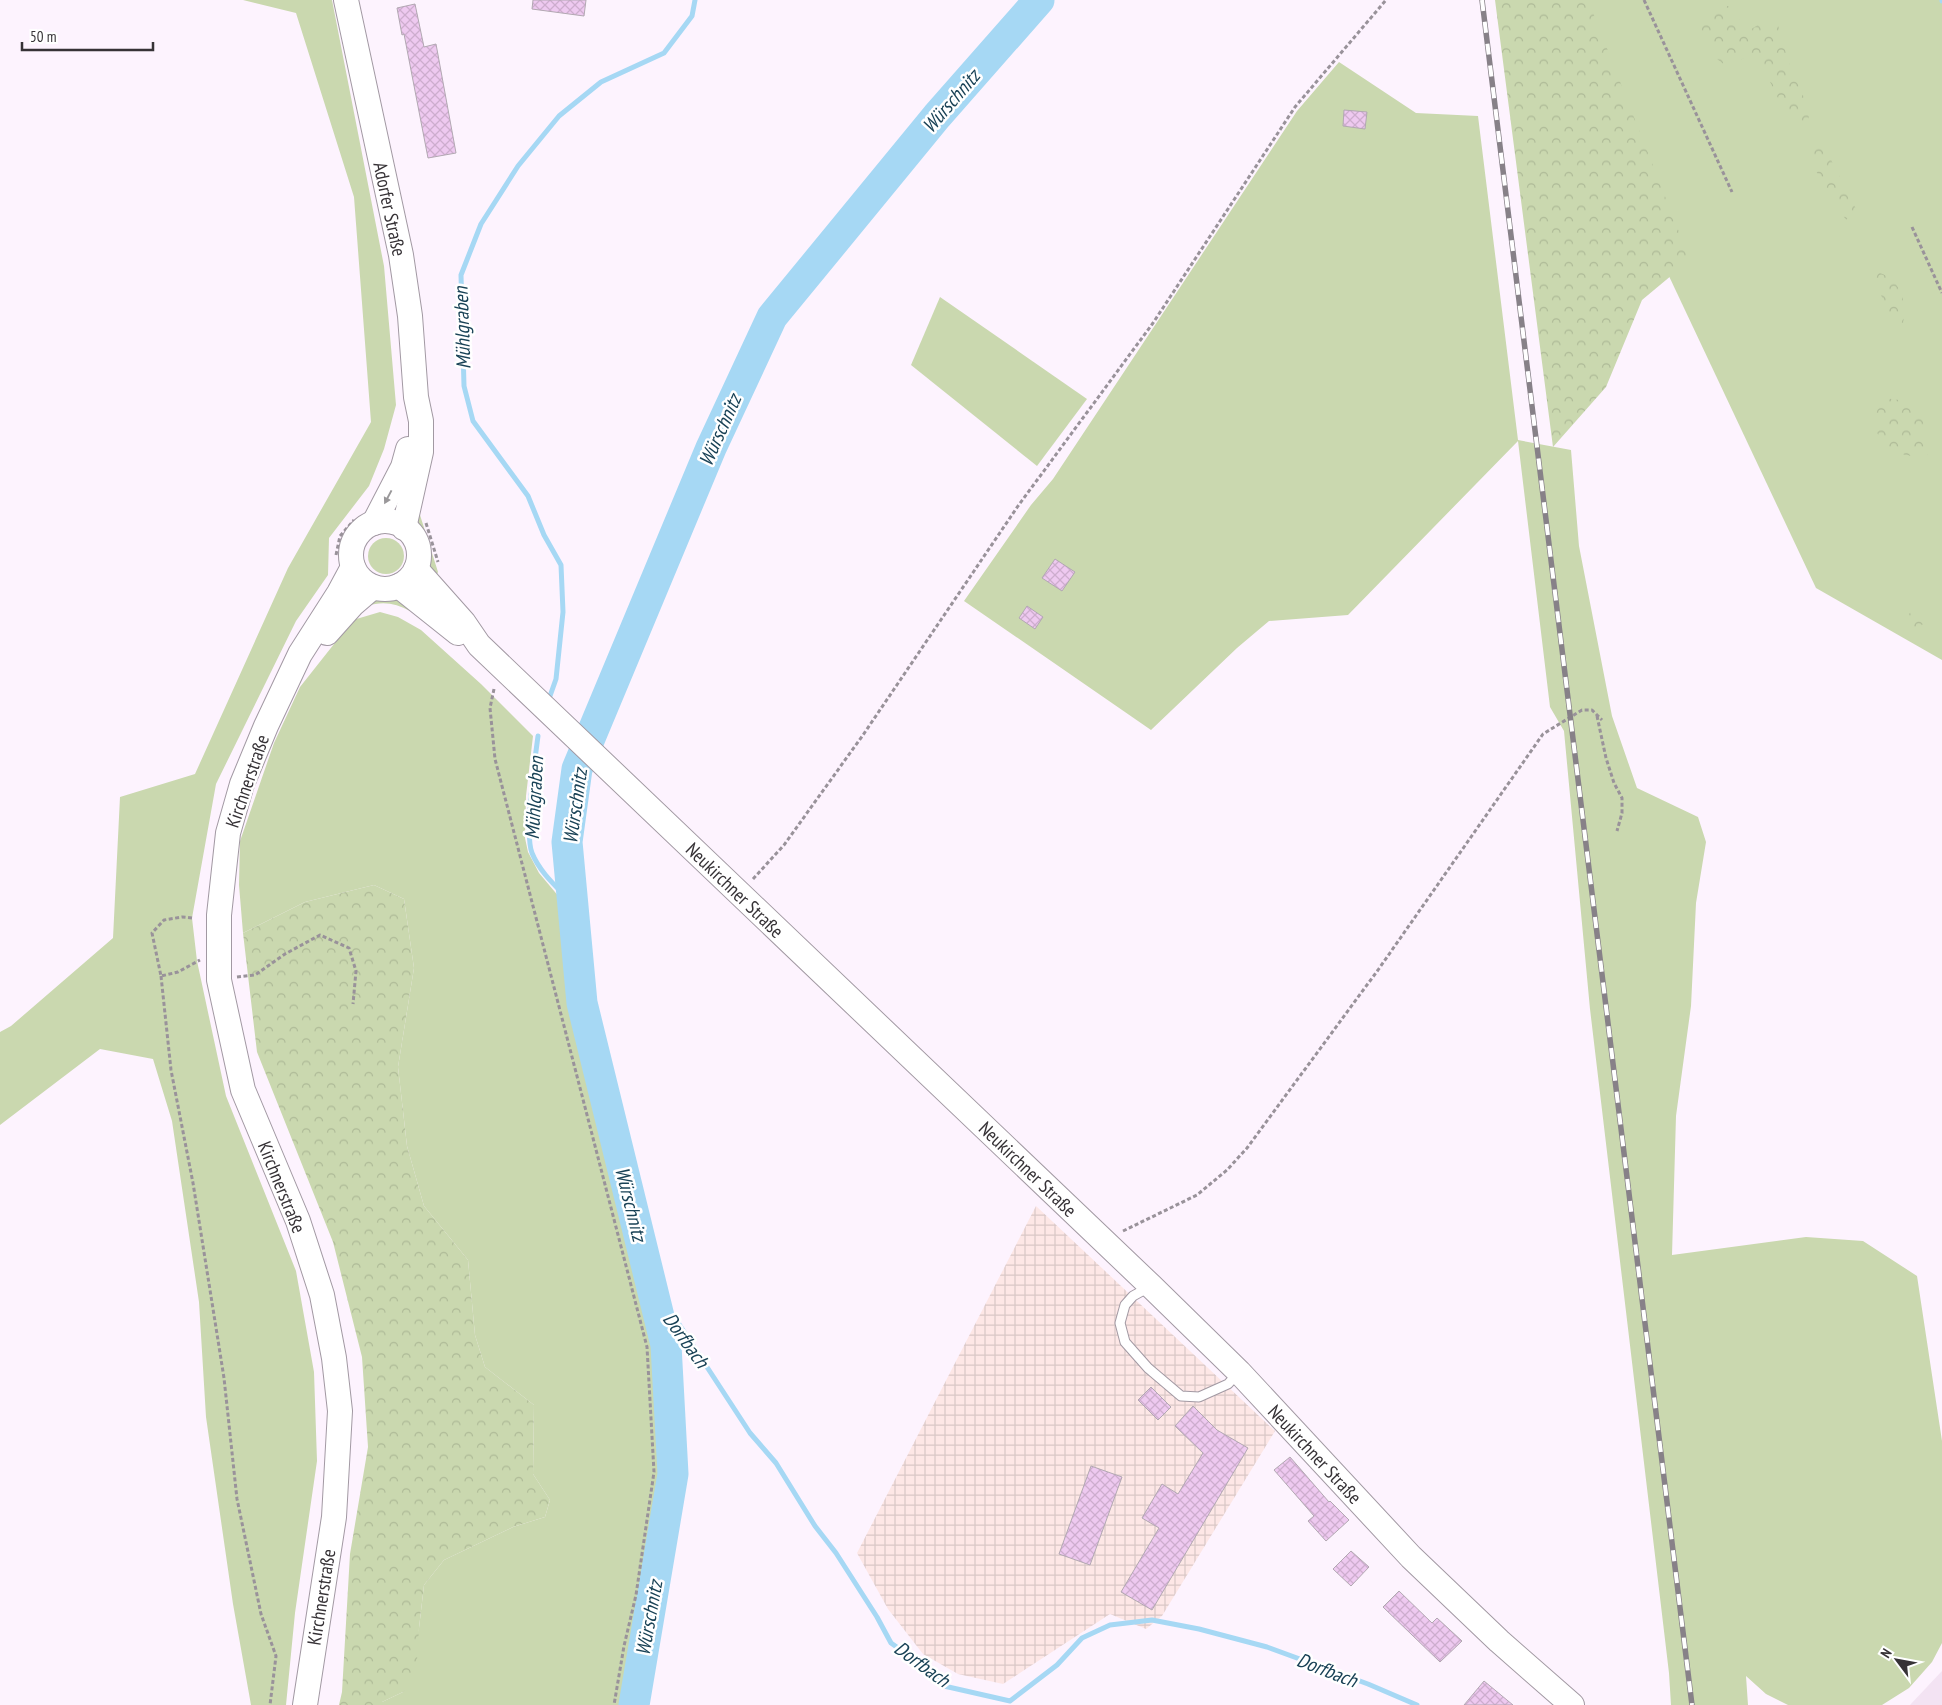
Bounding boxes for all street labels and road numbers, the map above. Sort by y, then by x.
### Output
street label: Adorfer Straße [368,160,412,258]
street label: Kirchnerstraße [220,731,274,831]
street label: Neukirchner Straße [681,837,789,943]
street label: Neukirchner Straße [974,1116,1082,1222]
street label: Kirchnerstraße [253,1138,311,1237]
street label: Neukirchner Straße [1263,1399,1367,1509]
street label: Kirchnerstraße [302,1547,340,1647]

